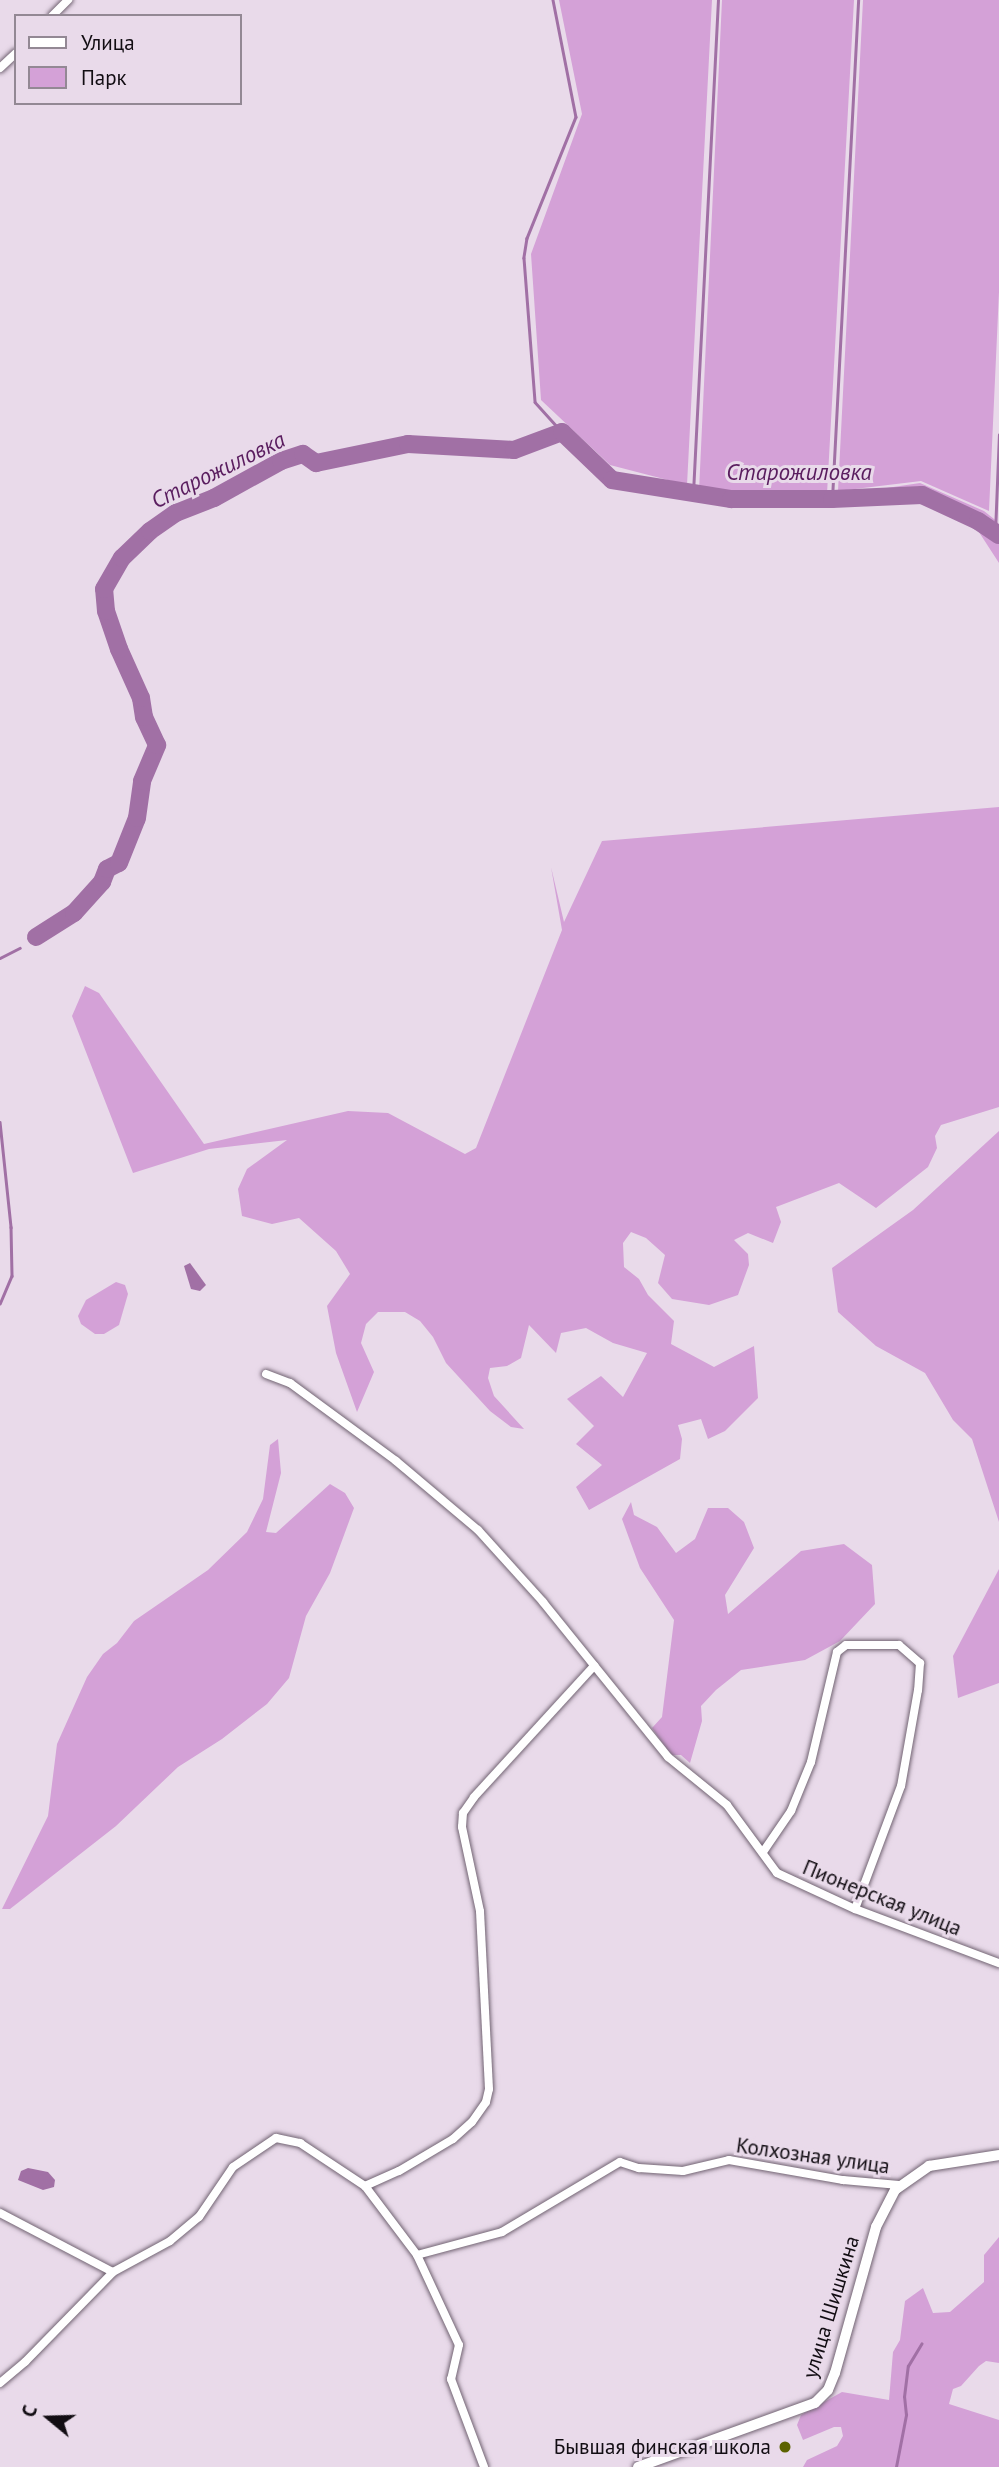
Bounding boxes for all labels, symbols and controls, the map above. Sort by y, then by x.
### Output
legend [14,14,242,105]
text: Улица [81,29,135,56]
text: Парк [81,64,127,91]
water label: Старожиловка [147,426,289,514]
water label: Старожиловка [726,458,872,486]
street label: Пионерская улица [799,1855,965,1941]
street label: Колхозная улица [735,2133,891,2179]
street label: улица Шишкина [797,2233,865,2381]
north arrow [14,2383,84,2453]
text: С [16,2402,42,2420]
place label: Бывшая финская школа [554,2434,771,2460]
marker: Бывшая финская школа [777,2439,793,2455]

